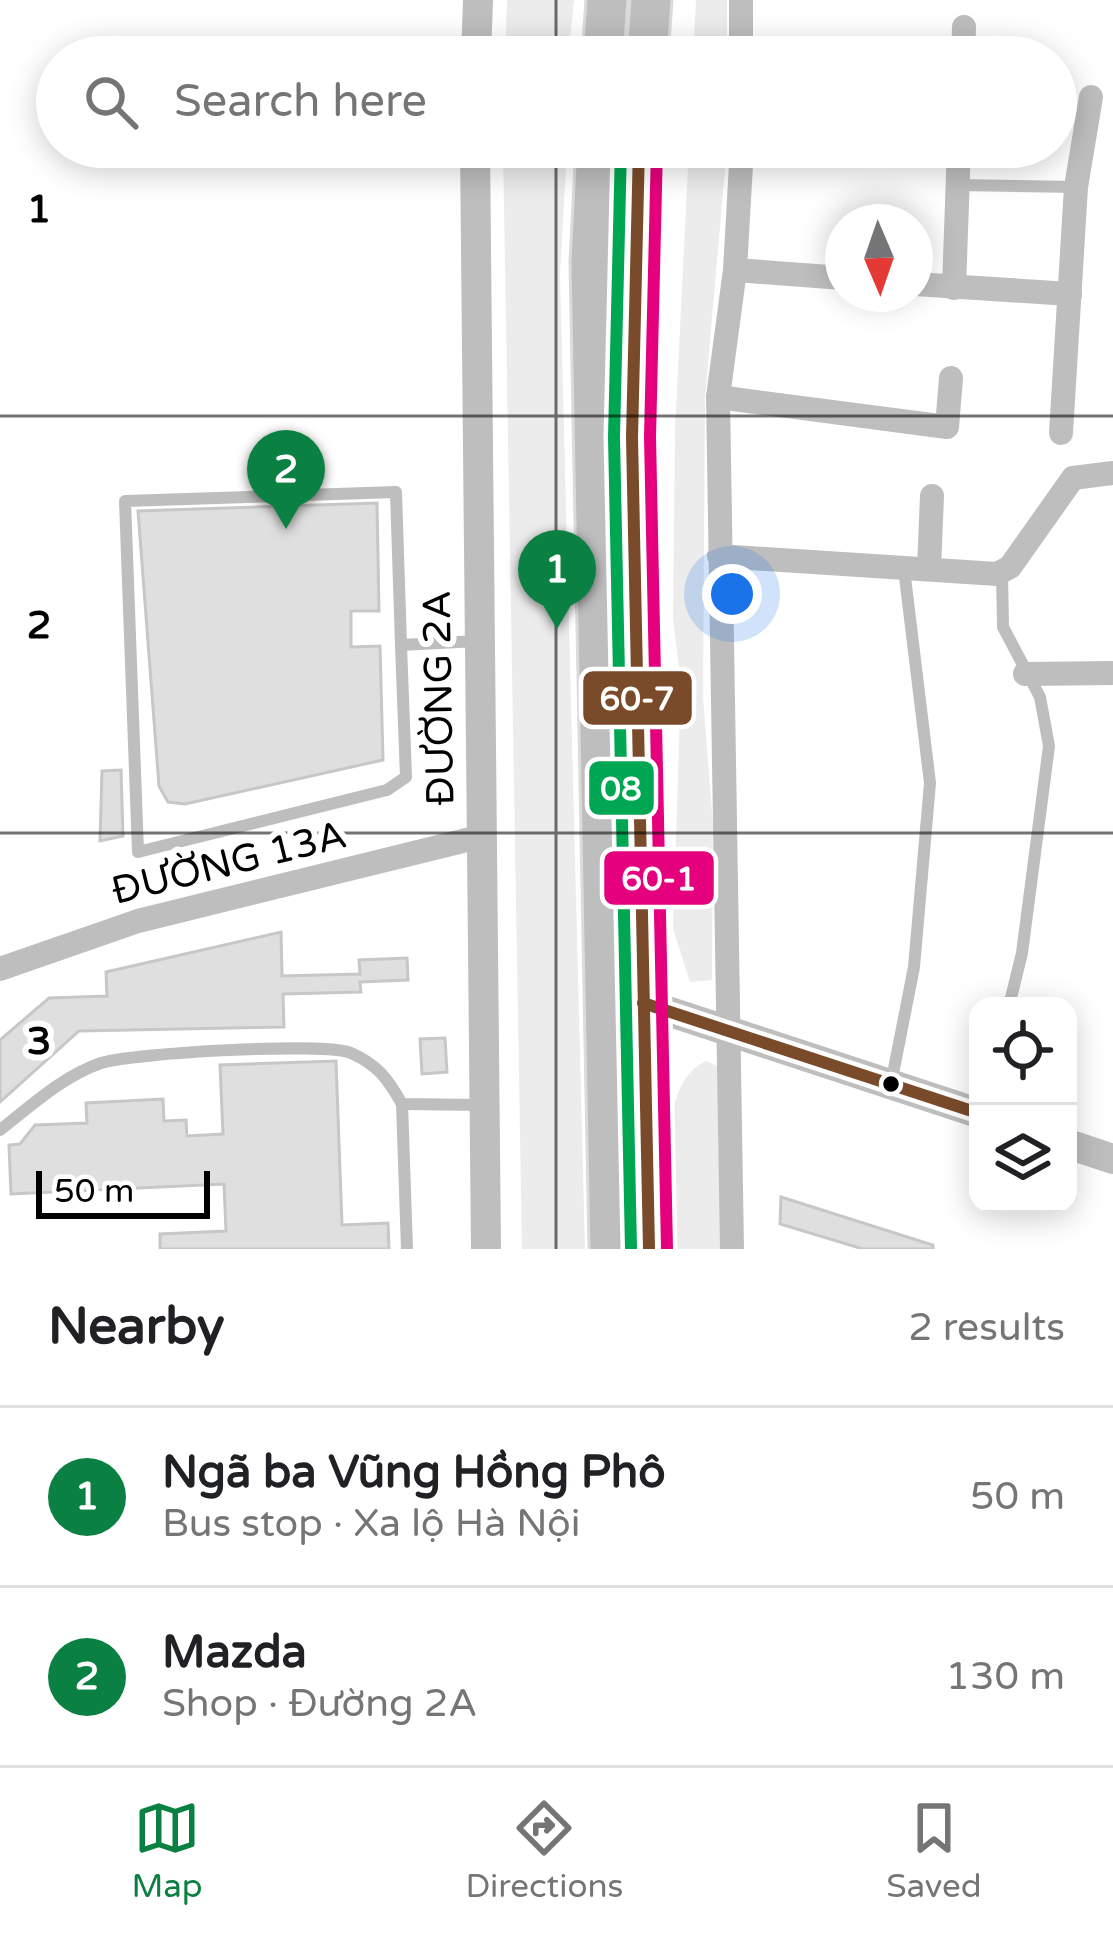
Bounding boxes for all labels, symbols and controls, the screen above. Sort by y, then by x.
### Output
search box [36,36,1077,168]
icon: search [78,69,144,135]
text: Search here [174,75,427,129]
text: 1 [27,186,51,233]
north arrow [825,204,933,312]
pin: 2 [247,430,325,529]
pin: 1 [518,530,596,629]
your location [702,564,762,624]
street label: ĐƯỜNG 2A [414,590,464,806]
text: 2 [27,602,51,649]
line badge: 60-7 [581,669,694,727]
text: 60-7 [600,680,674,719]
line badge: 08 [587,759,656,817]
text: 08 [600,770,642,809]
street label: ĐƯỜNG 13A [107,811,351,915]
line badge: 60-1 [602,849,716,907]
text: 60-1 [621,860,697,899]
map controls [969,997,1077,1213]
button: locate [969,997,1077,1105]
text: 3 [27,1018,51,1065]
unlabelled marker [880,1073,902,1095]
button: layers [969,1105,1077,1213]
scale bar [36,1165,210,1218]
text: 50 m [54,1172,134,1211]
text: Nearby [48,1296,225,1358]
text: 2 results [908,1304,1065,1351]
text: Ngã ba Vũng Hồng Phô [162,1446,666,1500]
text: 1 [75,1473,99,1520]
text: 50 m [970,1473,1065,1520]
text: Bus stop · Xa lộ Hà Nội [162,1500,580,1547]
text: Mazda [162,1626,307,1680]
text: 2 [75,1653,99,1700]
text: 130 m [946,1653,1065,1700]
text: Shop · Đường 2A [162,1680,477,1727]
tab: Map [131,1795,203,1906]
tab: Directions [465,1795,623,1906]
tab: Saved [886,1795,982,1906]

